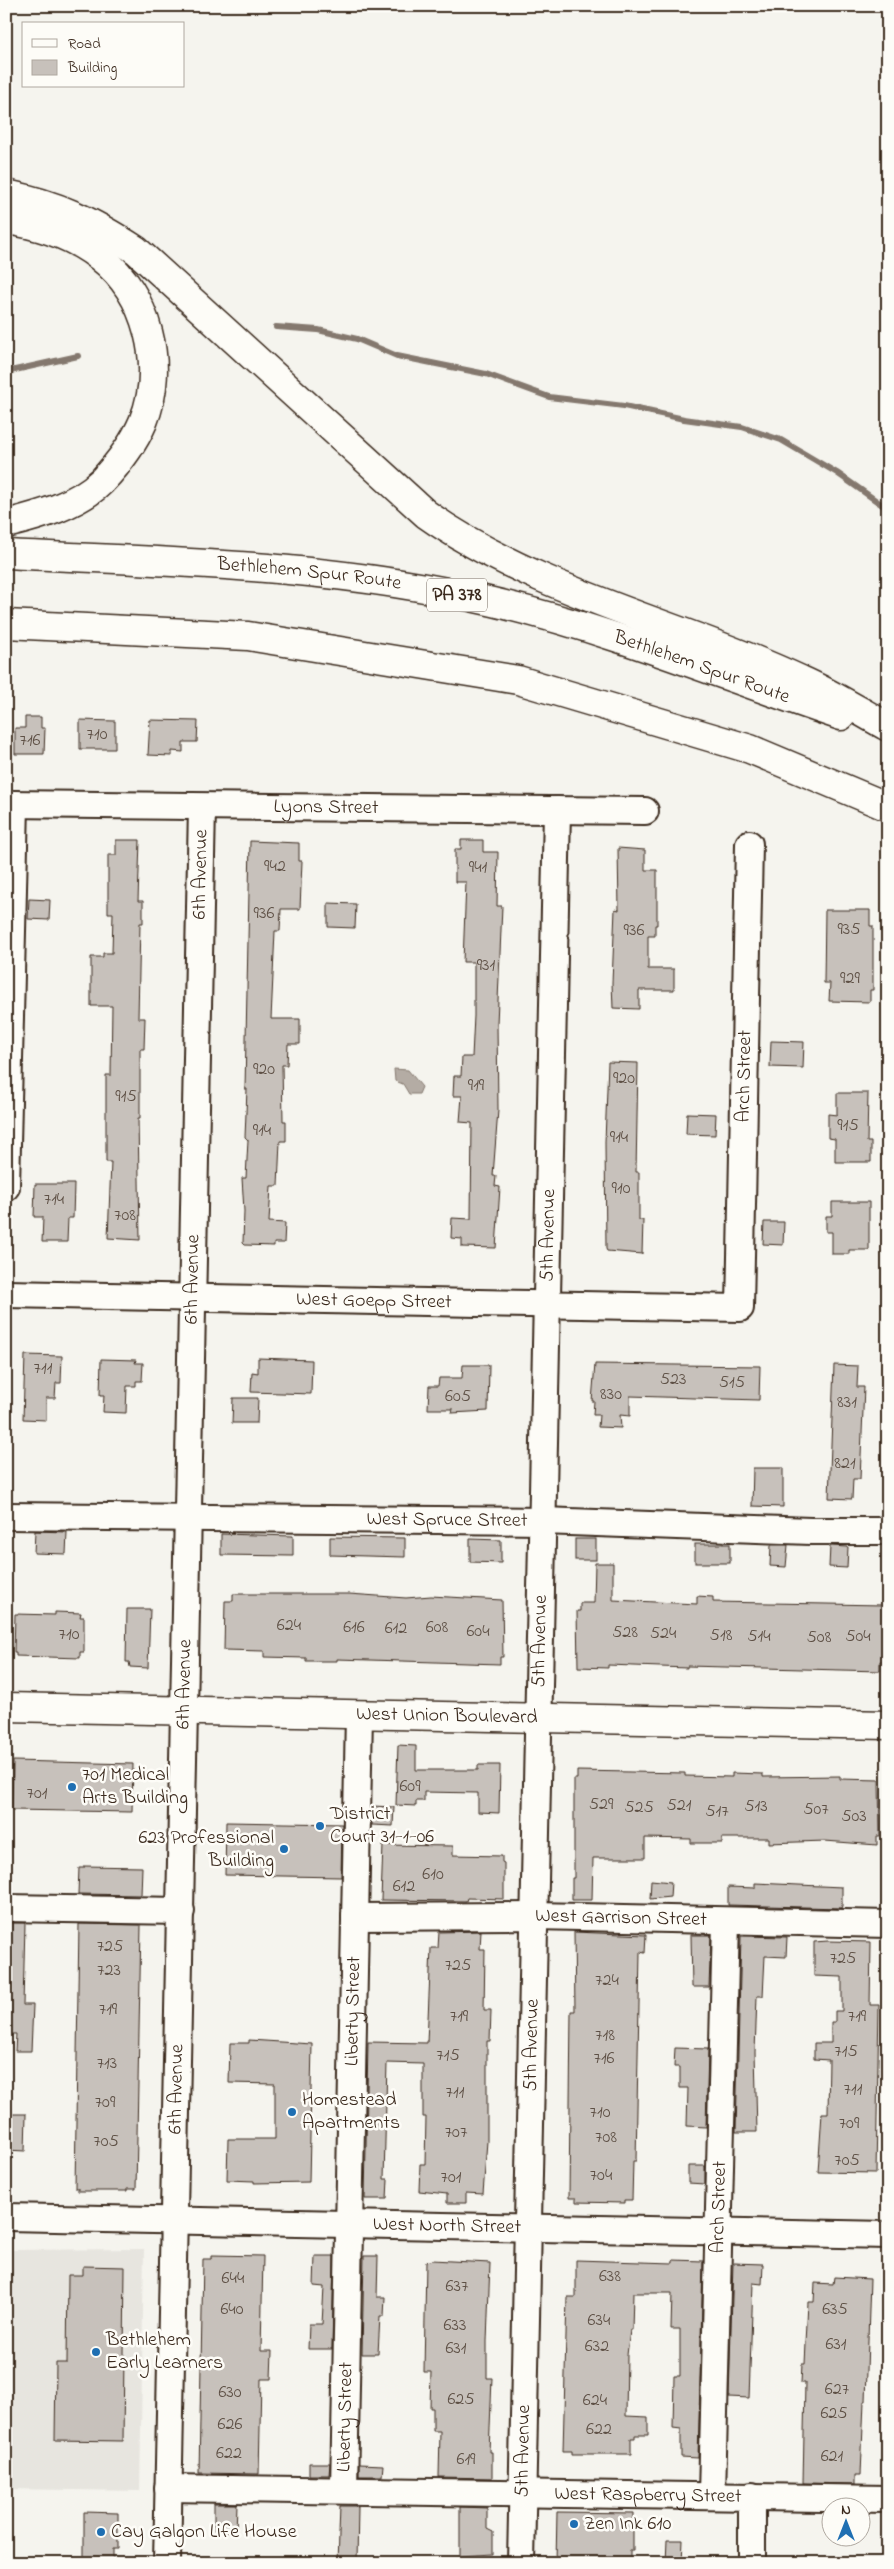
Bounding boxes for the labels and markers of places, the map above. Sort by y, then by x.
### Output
place label: 701 Medical Arts Building [82,1761,188,1814]
marker: 701 Medical Arts Building [66,1781,78,1793]
place label: District Court 31-1-06 [329,1800,434,1852]
marker: District Court 31-1-06 [314,1820,326,1832]
place label: 623 Professional Building [138,1824,274,1877]
marker: 623 Professional Building [278,1843,290,1855]
place label: Homestead Apartments [302,2086,400,2138]
marker: Homestead Apartments [286,2106,298,2118]
place label: Bethlehem Early Learners [105,2326,223,2378]
marker: Bethlehem Early Learners [90,2346,102,2358]
place label: Zen Ink 610 [584,2510,672,2539]
place label: Cay Galgon Life House [111,2518,297,2548]
marker: Zen Ink 610 [568,2518,580,2530]
marker: Cay Galgon Life House [95,2526,107,2538]

